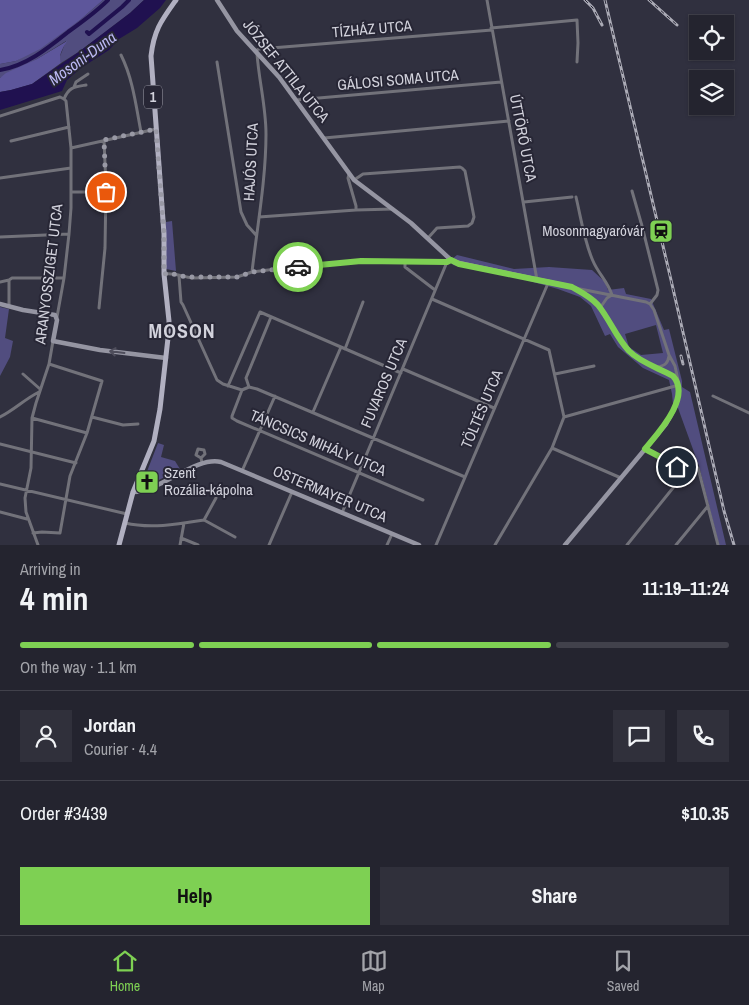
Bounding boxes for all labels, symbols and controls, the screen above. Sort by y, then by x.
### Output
street label: TÍZHÁZ UTCA [331,14,413,42]
street label: JÓZSEF ATTILA UTCA [238,15,335,127]
map controls [689,15,734,115]
button: locate [689,15,734,60]
water label: Mosoni-Duna [44,26,120,90]
street label: GÁLOSI SOMA UTCA [336,64,460,95]
button: layers [689,70,734,115]
road number: 1 [144,85,162,108]
street label: ÚTTÖRŐ UTCA [505,92,542,184]
street label: HAJÓS UTCA [238,122,263,201]
pin [85,171,127,213]
icon: bag [92,178,120,206]
street label: ARANYOSSZIGET UTCA [29,202,68,346]
station icon: Mosonmagyaróvár [648,218,674,244]
place label: Mosonmagyaróvár [542,220,644,241]
courier [273,242,323,292]
icon: car [284,253,312,281]
district label: MOSON [149,317,215,344]
street label: FUVAROS UTCA [355,334,412,431]
one-way arrow [109,347,125,357]
street label: TÖLTÉS UTCA [456,365,508,451]
street label: TÁNCSICS MIHÁLY UTCA [247,404,390,481]
pin [656,446,698,488]
icon: home [663,453,691,481]
street label: OSTERMAYER UTCA [270,460,391,527]
place label: Szent Rozália-kápolna [164,462,253,500]
church icon: Szent Rozália-kápolna [134,469,160,495]
text: Arriving in [20,558,81,580]
text: 11:19–11:24 [642,575,729,601]
text: 4 min [20,577,89,620]
text: On the way · 1.1 km [20,656,137,678]
button: person [20,710,72,762]
button: chat [613,710,665,762]
button: phone [677,710,729,762]
text: Jordan [84,712,136,738]
text: Courier · 4.4 [84,738,157,760]
text: Order #3439 [20,800,107,826]
text: $10.35 [681,800,729,826]
button: Help [20,867,370,925]
button: Share [380,867,729,925]
tab: Home [110,947,140,995]
tab: Map [360,947,388,995]
tab: Saved [607,947,639,995]

